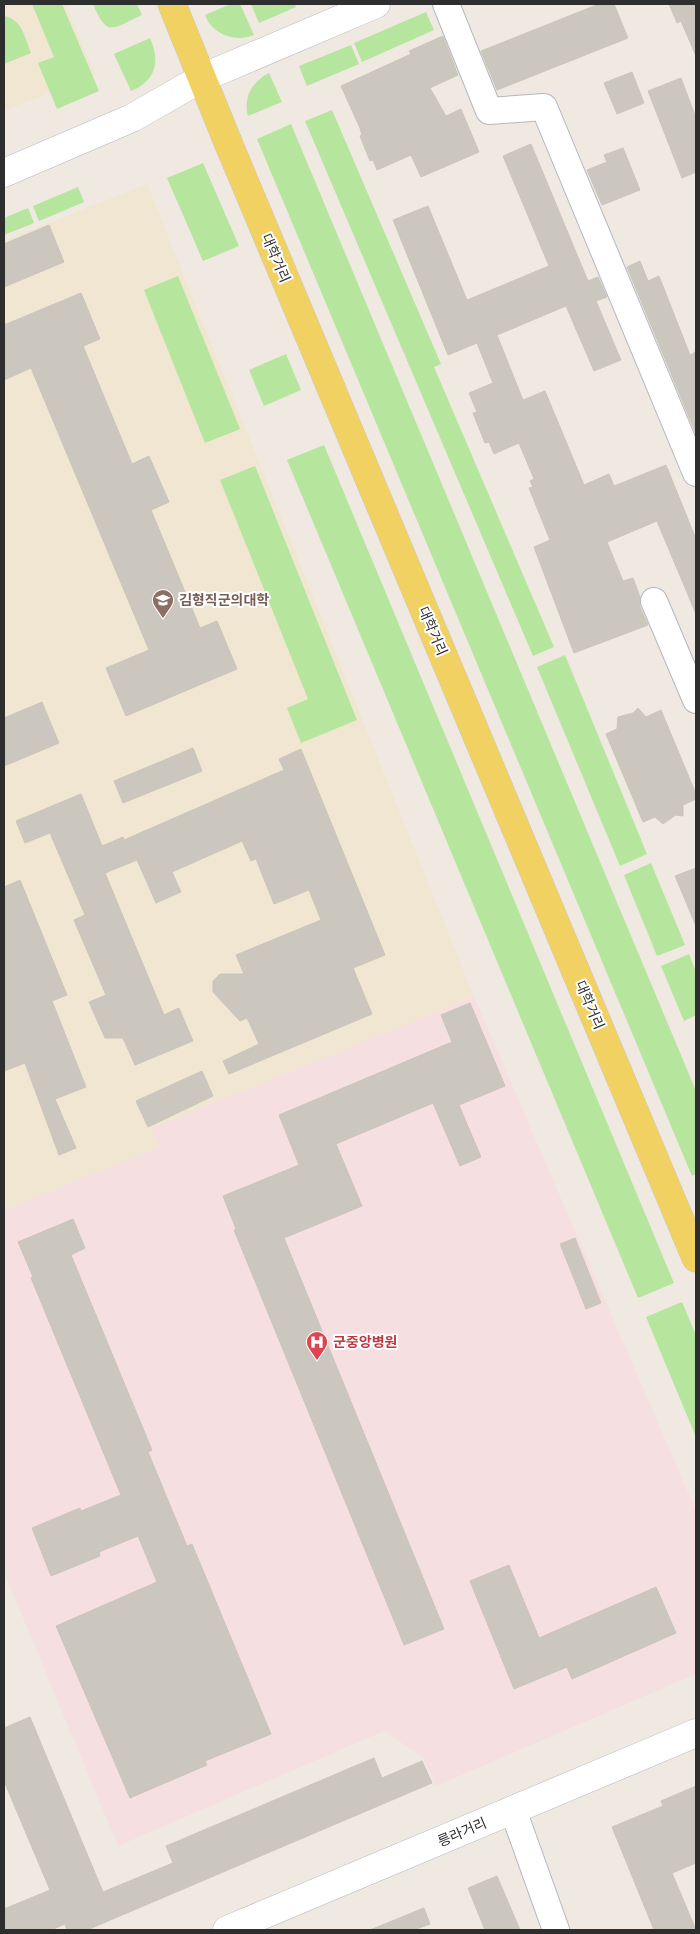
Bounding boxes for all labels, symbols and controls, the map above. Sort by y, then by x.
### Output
street label: 대학거리 [259,231,293,285]
school or university icon: 김형직군의대학 [151,588,175,619]
place label: 김형직군의대학 [179,592,269,608]
street label: 대학거리 [416,604,450,658]
street label: 대학거리 [573,978,607,1032]
hospital icon: 군중앙병원 [305,1330,329,1361]
place label: 군중앙병원 [333,1334,397,1350]
street label: 릉라거리 [435,1815,489,1849]

